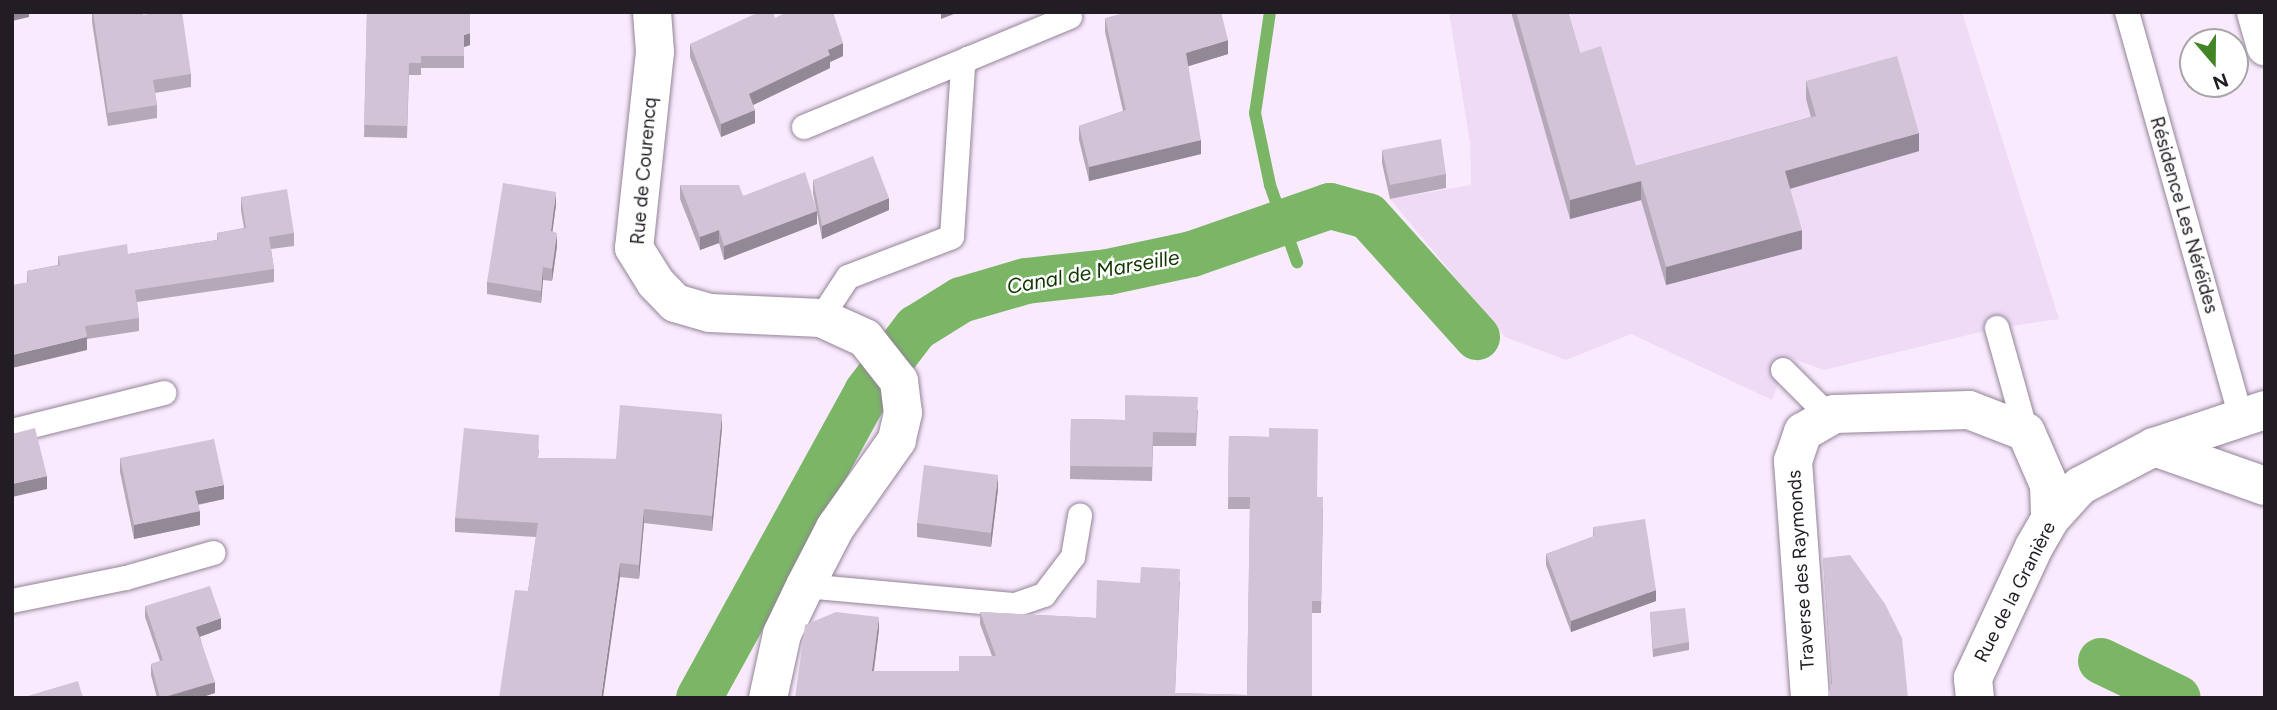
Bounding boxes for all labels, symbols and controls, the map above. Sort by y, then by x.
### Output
north arrow [2179,28,2249,98]
text: N [2210,68,2232,95]
street label: Rue de Courencq [626,96,662,246]
street label: Résidence Les Néréïdes [2145,114,2223,316]
water label: Canal de Marseille [1005,244,1181,300]
street label: Traverse des Raymonds [1783,469,1819,671]
street label: Rue de la Granière [1970,518,2060,666]

